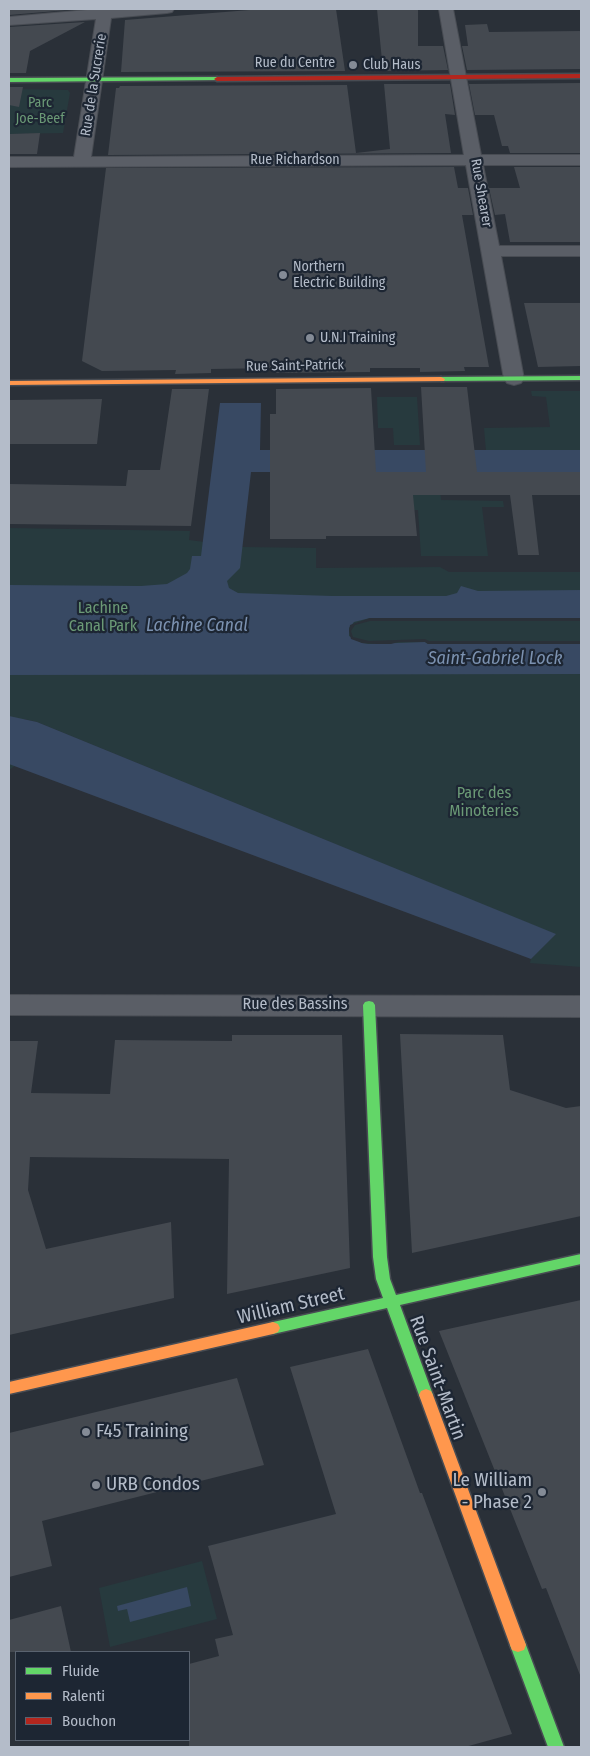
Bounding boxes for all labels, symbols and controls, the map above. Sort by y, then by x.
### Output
street label: Rue de la Sucrerie [78,33,110,137]
street label: Rue du Centre [255,55,335,71]
place label: Club Haus [363,57,420,73]
marker: Club Haus [347,59,359,71]
park label: Parc Joe-Beef [15,95,65,128]
street label: Rue Richardson [250,152,340,168]
street label: Rue Shearer [467,157,495,229]
place label: Northern Electric Building [293,259,385,292]
marker: Northern Electric Building [277,269,289,281]
place label: U.N.I Training [320,330,395,346]
marker: U.N.I Training [304,332,316,344]
street label: Rue Saint-Patrick [246,357,344,375]
park label: Lachine Canal Park [69,599,137,637]
water label: Lachine Canal [146,615,248,637]
water label: Saint-Gabriel Lock [428,648,562,670]
park label: Parc des Minoteries [449,784,519,822]
street label: Rue des Bassins [242,995,348,1015]
street label: William Street [235,1283,347,1329]
street label: Rue Saint-Martin [404,1313,470,1443]
place label: F45 Training [96,1421,188,1443]
marker: F45 Training [80,1426,92,1438]
place label: Le William - Phase 2 [452,1470,532,1514]
place label: URB Condos [106,1474,200,1496]
marker: URB Condos [90,1479,102,1491]
marker: Le William - Phase 2 [536,1486,548,1498]
legend [15,1651,190,1741]
text: Fluide [62,1662,99,1680]
text: Ralenti [62,1687,105,1705]
text: Bouchon [62,1712,116,1730]

